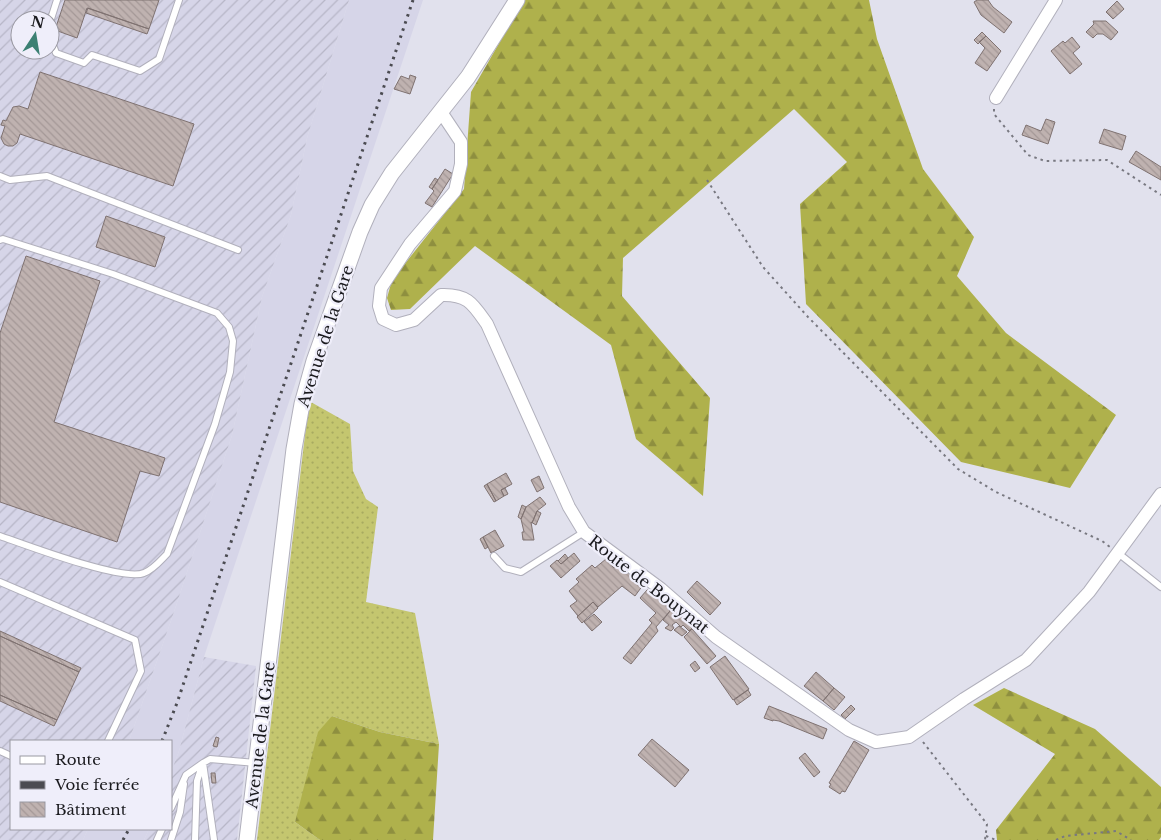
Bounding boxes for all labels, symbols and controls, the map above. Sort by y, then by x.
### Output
north arrow [10,10,60,60]
text: N [29,12,46,32]
street label: Avenue de la Gare [292,263,357,410]
street label: Route de Bouynat [585,531,713,637]
street label: Avenue de la Gare [241,660,279,811]
legend [10,740,172,830]
text: Route [55,750,101,769]
text: Voie ferrée [54,775,139,794]
text: Bâtiment [55,800,127,819]

